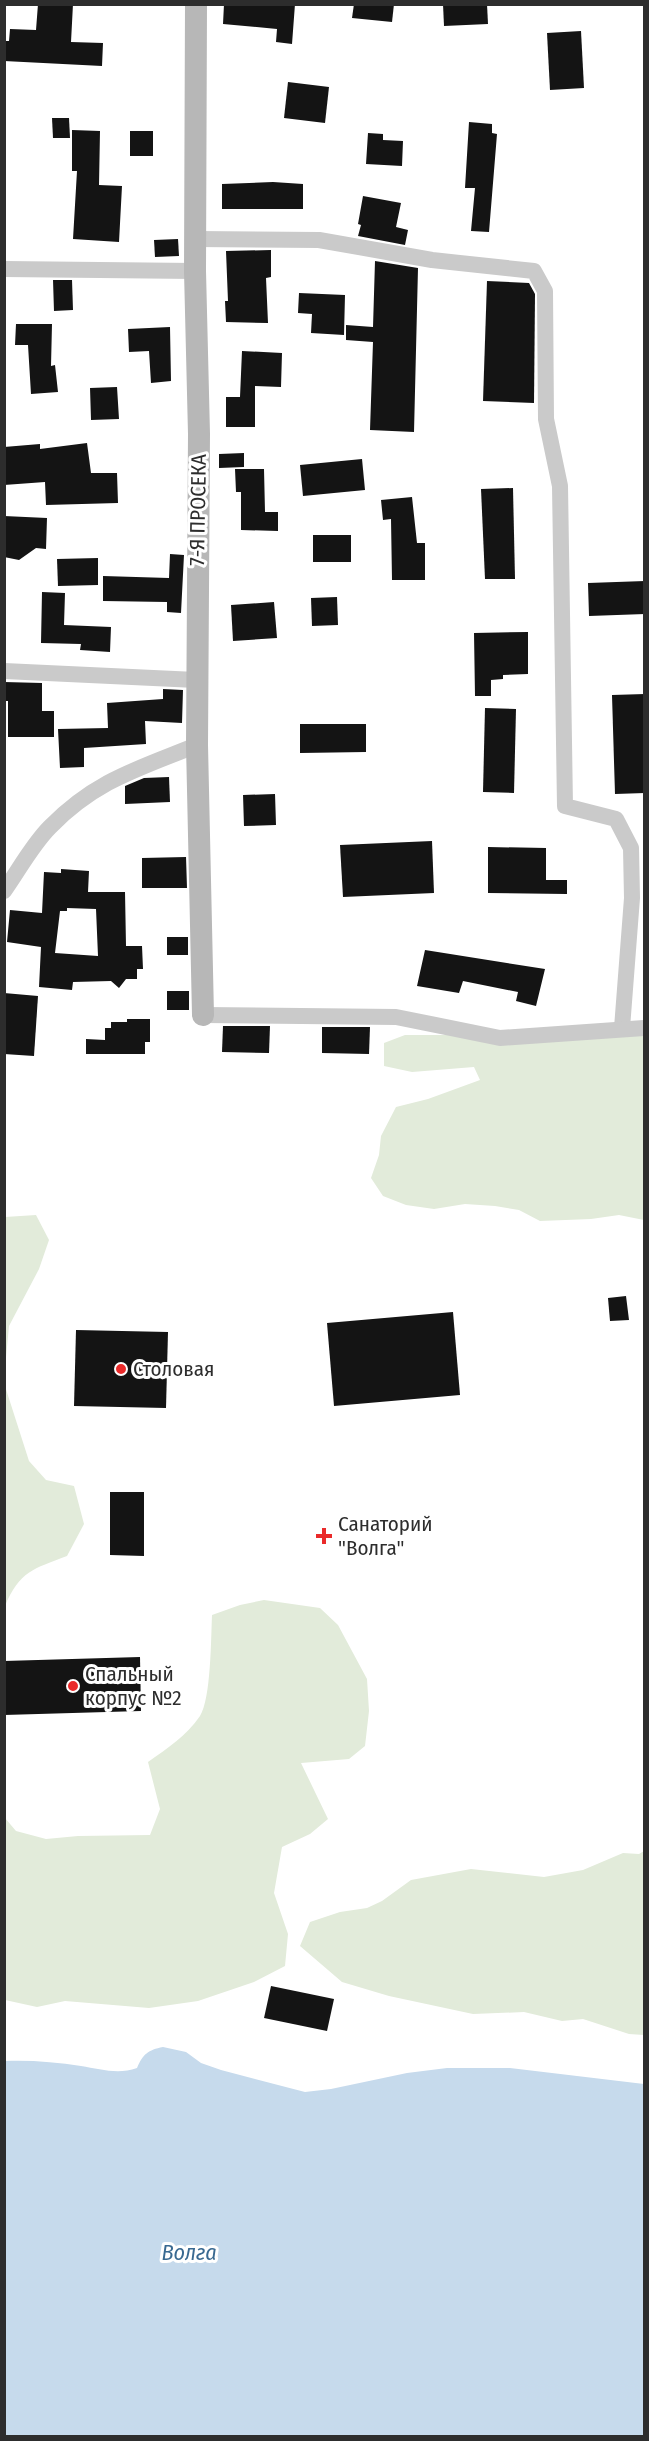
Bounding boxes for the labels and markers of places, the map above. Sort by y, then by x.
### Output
place label: Столовая [133,1356,214,1382]
marker: Столовая [114,1362,128,1376]
place label: Санаторий "Волга" [338,1511,433,1561]
marker: Санаторий "Волга" [315,1527,333,1545]
place label: Спальный корпус №2 [85,1661,182,1711]
marker: Спальный корпус №2 [66,1679,80,1693]

